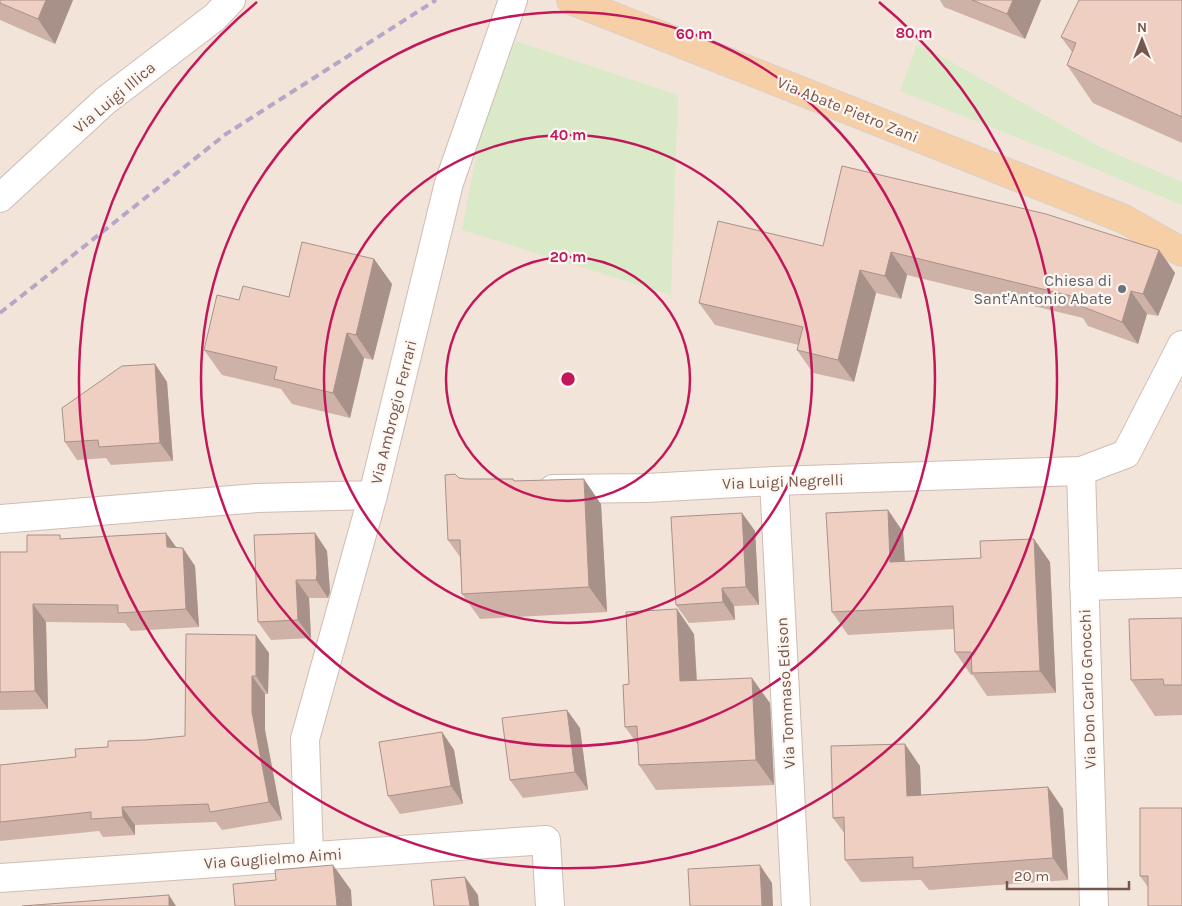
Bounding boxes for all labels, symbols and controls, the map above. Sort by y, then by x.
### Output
north arrow [1117,15,1167,65]
text: N [1137,19,1147,36]
text: 80 m [895,24,933,42]
text: 60 m [676,25,712,43]
street label: Via Luigi Illica [69,58,159,137]
street label: Via Abate Pietro Zani [774,72,921,147]
text: 40 m [550,126,586,144]
text: 20 m [550,248,586,266]
place label: Chiesa di Sant'Antonio Abate [973,271,1112,308]
marker: Chiesa di Sant'Antonio Abate [1116,283,1128,295]
street label: Via Ambrogio Ferrari [366,338,421,486]
centre of rings [559,370,577,388]
street label: Via Luigi Negrelli [722,470,844,493]
street label: Via Don Carlo Gnocchi [1075,609,1100,769]
street label: Via Tommaso Edison [772,617,799,769]
street label: Via Guglielmo Aimi [203,844,343,873]
scale bar [1007,858,1130,890]
text: 20 m [1014,867,1049,885]

